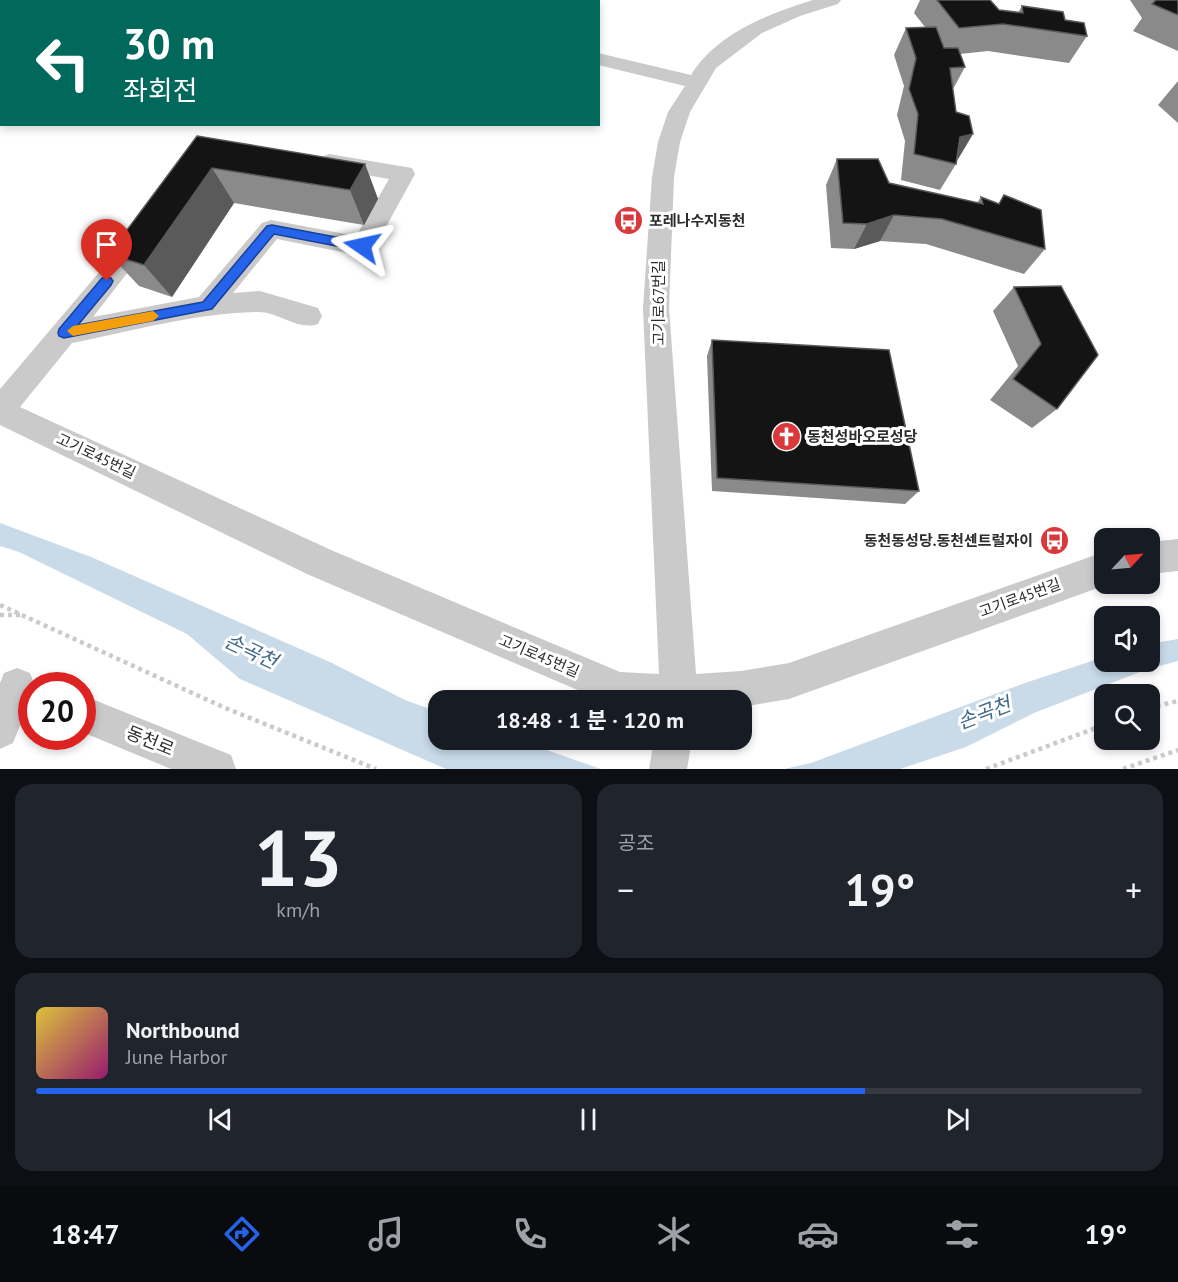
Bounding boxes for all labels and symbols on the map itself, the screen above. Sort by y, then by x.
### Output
bus stop icon: 포레나수지동천 [612,205,644,237]
place label: 포레나수지동천 [649,211,746,230]
position arrow [330,214,394,278]
pin [81,219,132,281]
street label: 고기로67번길 [649,260,668,346]
church icon: 동천성바오로성당 [770,421,802,453]
place label: 동천성바오로성당 [807,427,918,446]
street label: 고기로45번길 [54,429,139,482]
bus stop icon: 동천동성당.동천센트럴자이 [1038,525,1070,557]
north arrow [1094,528,1160,594]
place label: 동천동성당.동천센트럴자이 [864,531,1033,550]
street label: 고기로45번길 [976,574,1063,621]
water label: 손곡천 [220,628,284,676]
street label: 고기로45번길 [496,630,582,681]
speed limit sign: 20 [18,672,96,750]
water label: 손곡천 [954,690,1017,735]
street label: 동천로 [123,721,178,761]

